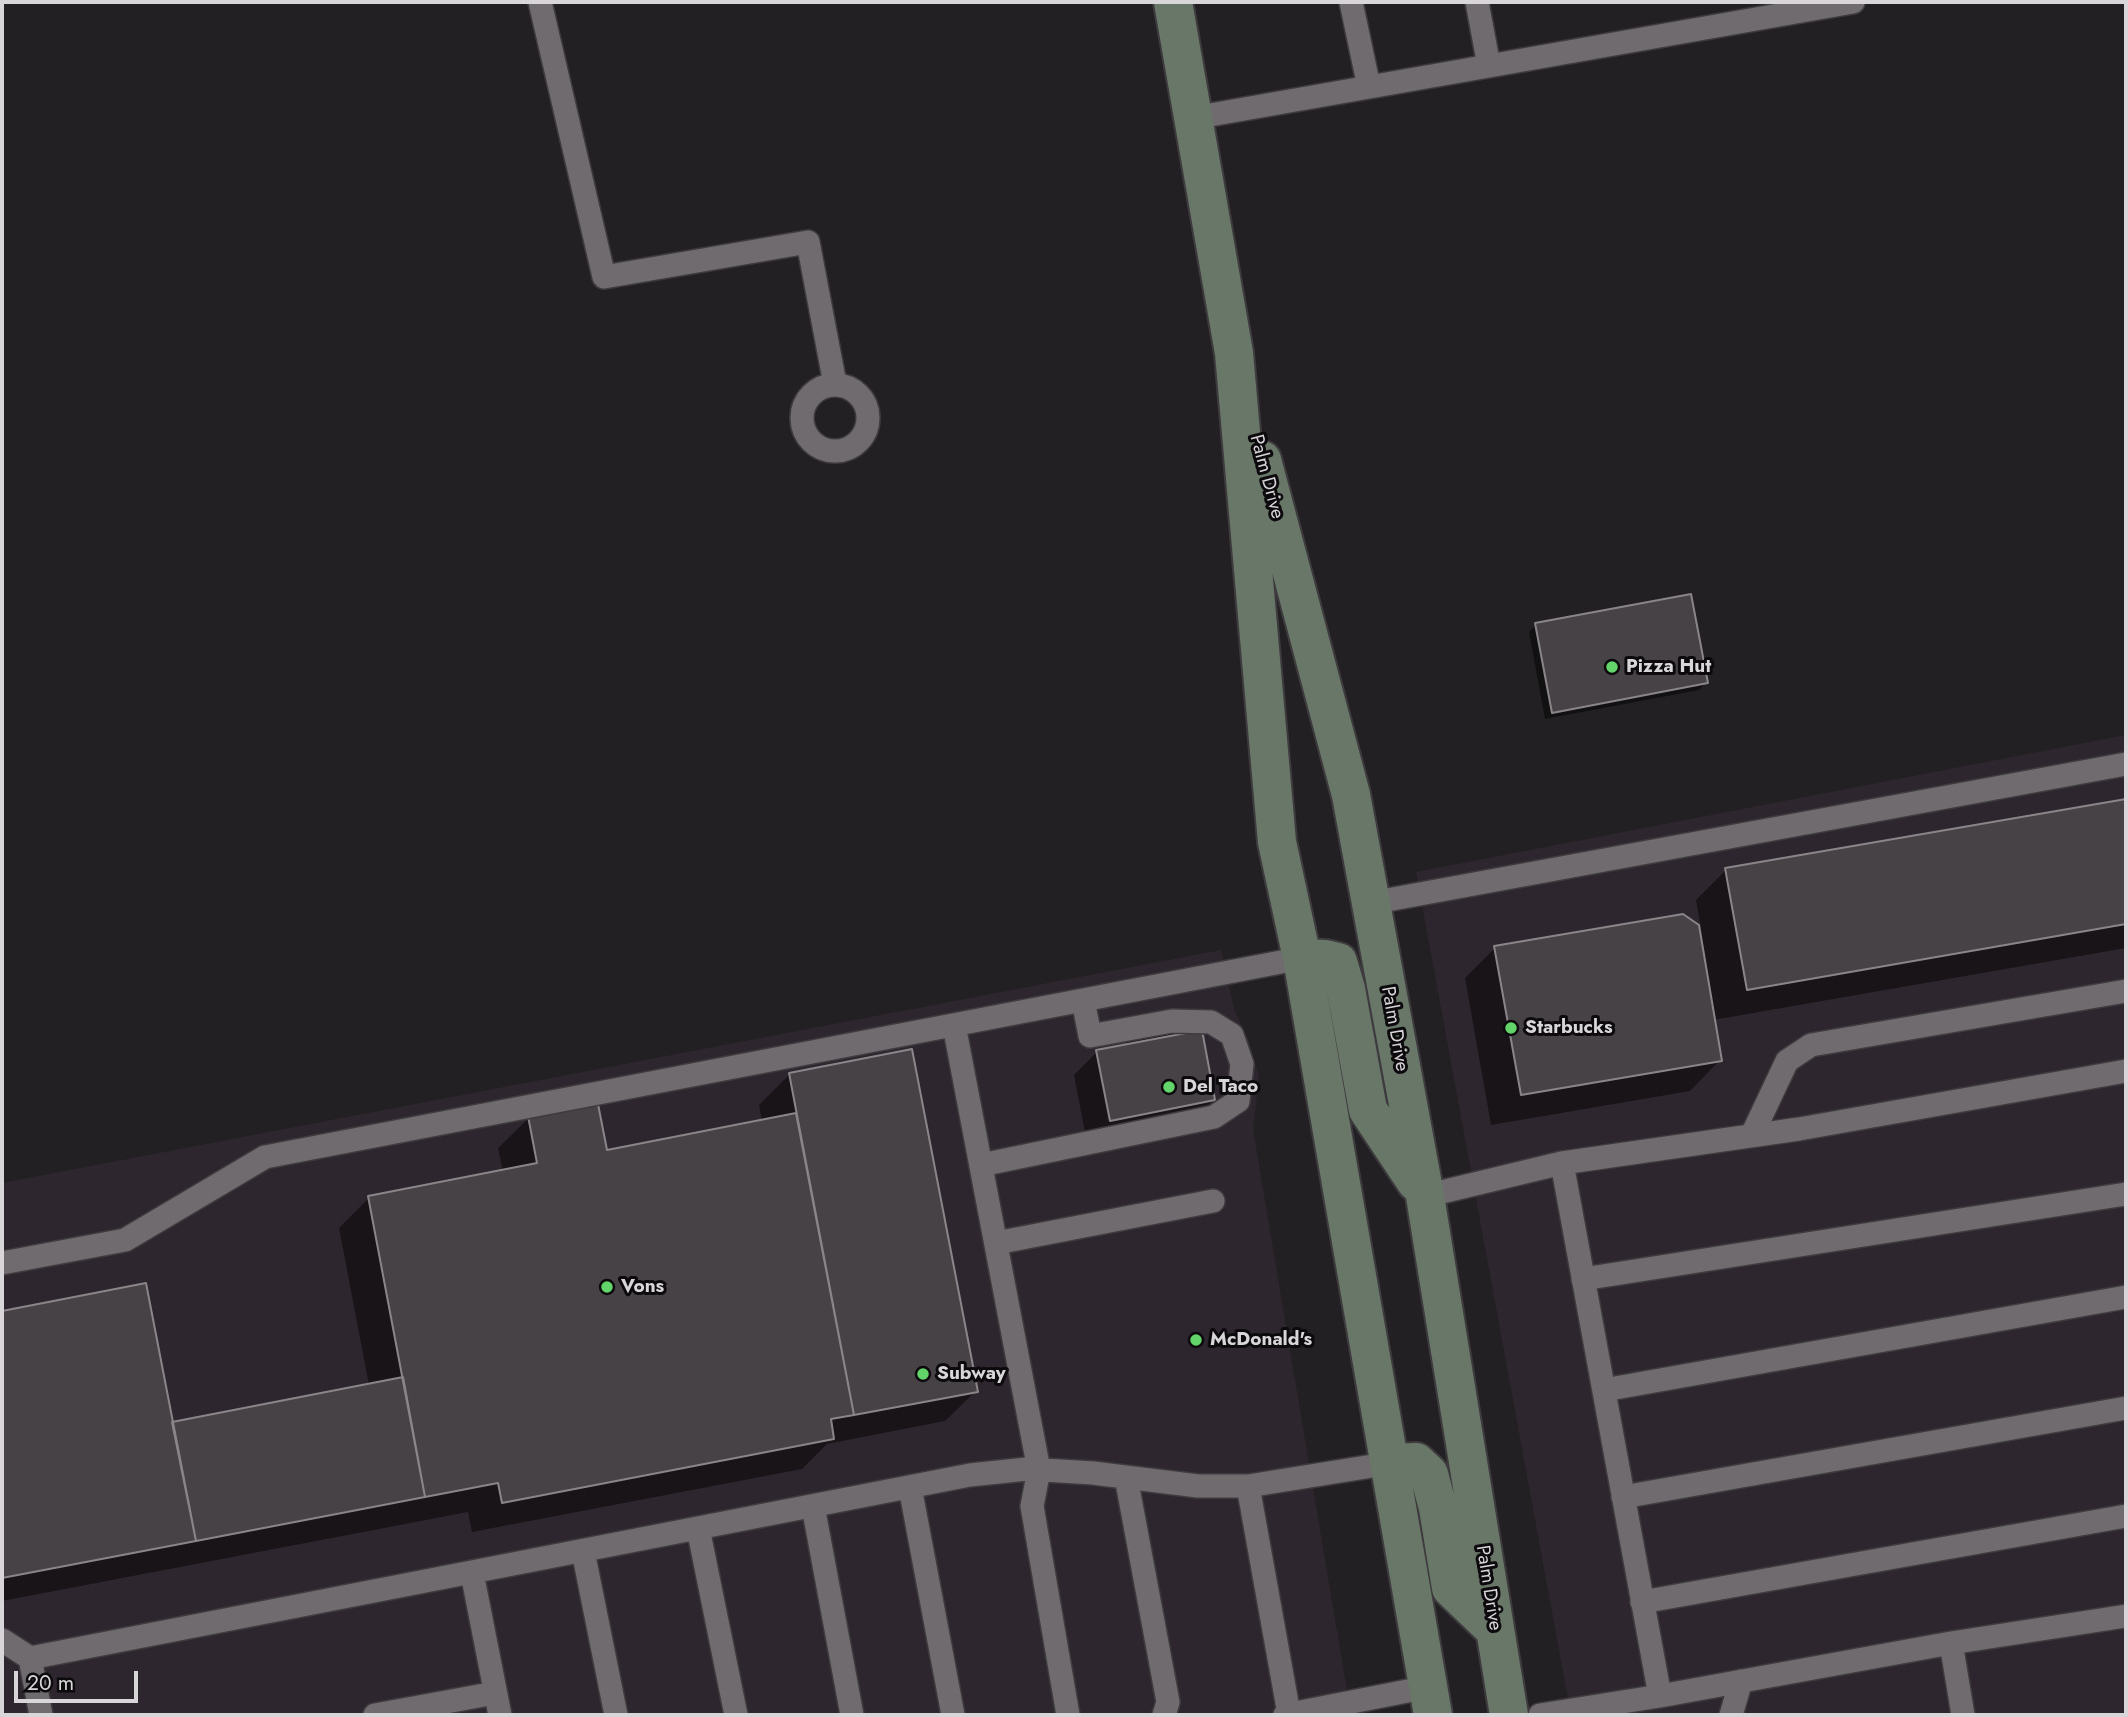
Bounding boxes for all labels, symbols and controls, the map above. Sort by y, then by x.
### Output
street label: Palm Drive [1244,432,1288,522]
place label: Pizza Hut [1626,656,1711,678]
marker: Pizza Hut [1604,659,1620,675]
street label: Palm Drive [1375,985,1413,1073]
place label: Starbucks [1525,1017,1613,1039]
marker: Starbucks [1503,1020,1519,1036]
place label: Del Taco [1183,1076,1258,1098]
marker: Del Taco [1161,1079,1177,1095]
place label: Vons [621,1276,664,1298]
marker: Vons [599,1279,615,1295]
place label: McDonald's [1210,1329,1312,1351]
marker: McDonald's [1188,1332,1204,1348]
place label: Subway [937,1363,1006,1385]
marker: Subway [915,1366,931,1382]
street label: Palm Drive [1470,1544,1506,1632]
scale bar [18,1658,142,1702]
text: 20 m [27,1668,74,1698]

